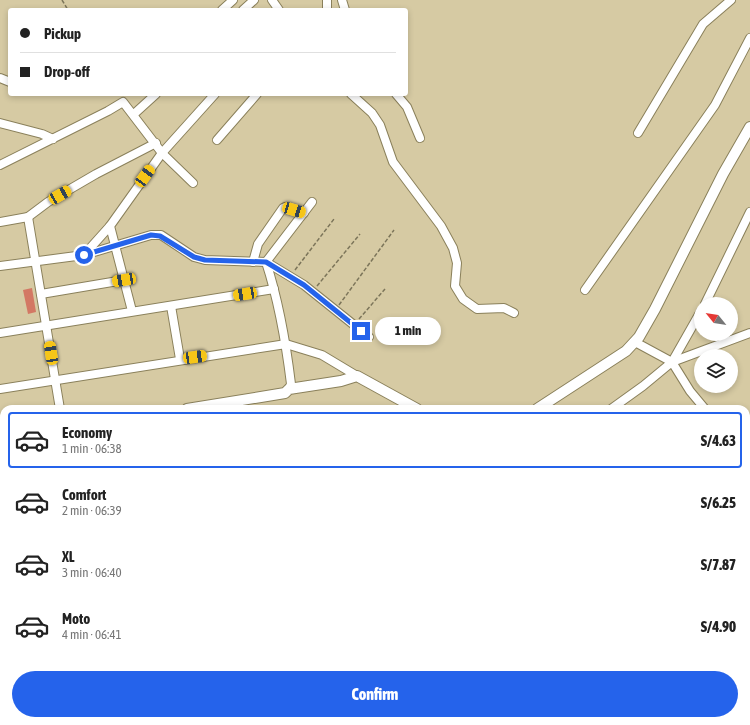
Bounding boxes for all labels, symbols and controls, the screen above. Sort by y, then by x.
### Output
text: Pickup [44,25,81,42]
text: Drop-off [44,63,90,80]
car [133,163,157,189]
car [47,184,73,206]
car [281,201,307,219]
route start [75,246,93,264]
car [111,272,137,288]
car [232,286,258,302]
north arrow [694,297,738,341]
map controls [694,297,738,393]
callout: 1 min [375,317,441,345]
route end [352,322,370,340]
text: 1 min [395,323,421,338]
car [43,340,59,366]
car [182,349,208,365]
button: layers [694,349,738,393]
icon: car [14,422,50,458]
text: Economy [62,424,112,441]
text: S/4.63 [701,432,736,449]
text: 1 min · 06:38 [62,441,122,456]
icon: car [14,484,50,520]
text: Comfort [62,486,106,503]
text: S/6.25 [701,494,736,511]
text: 2 min · 06:39 [62,503,122,518]
icon: car [14,546,50,582]
text: XL [62,548,75,565]
text: S/7.87 [701,556,736,573]
text: 3 min · 06:40 [62,565,122,580]
icon: car [14,608,50,644]
text: Moto [62,610,90,627]
text: S/4.90 [701,618,736,635]
text: 4 min · 06:41 [62,627,122,642]
button: Confirm [12,671,738,717]

